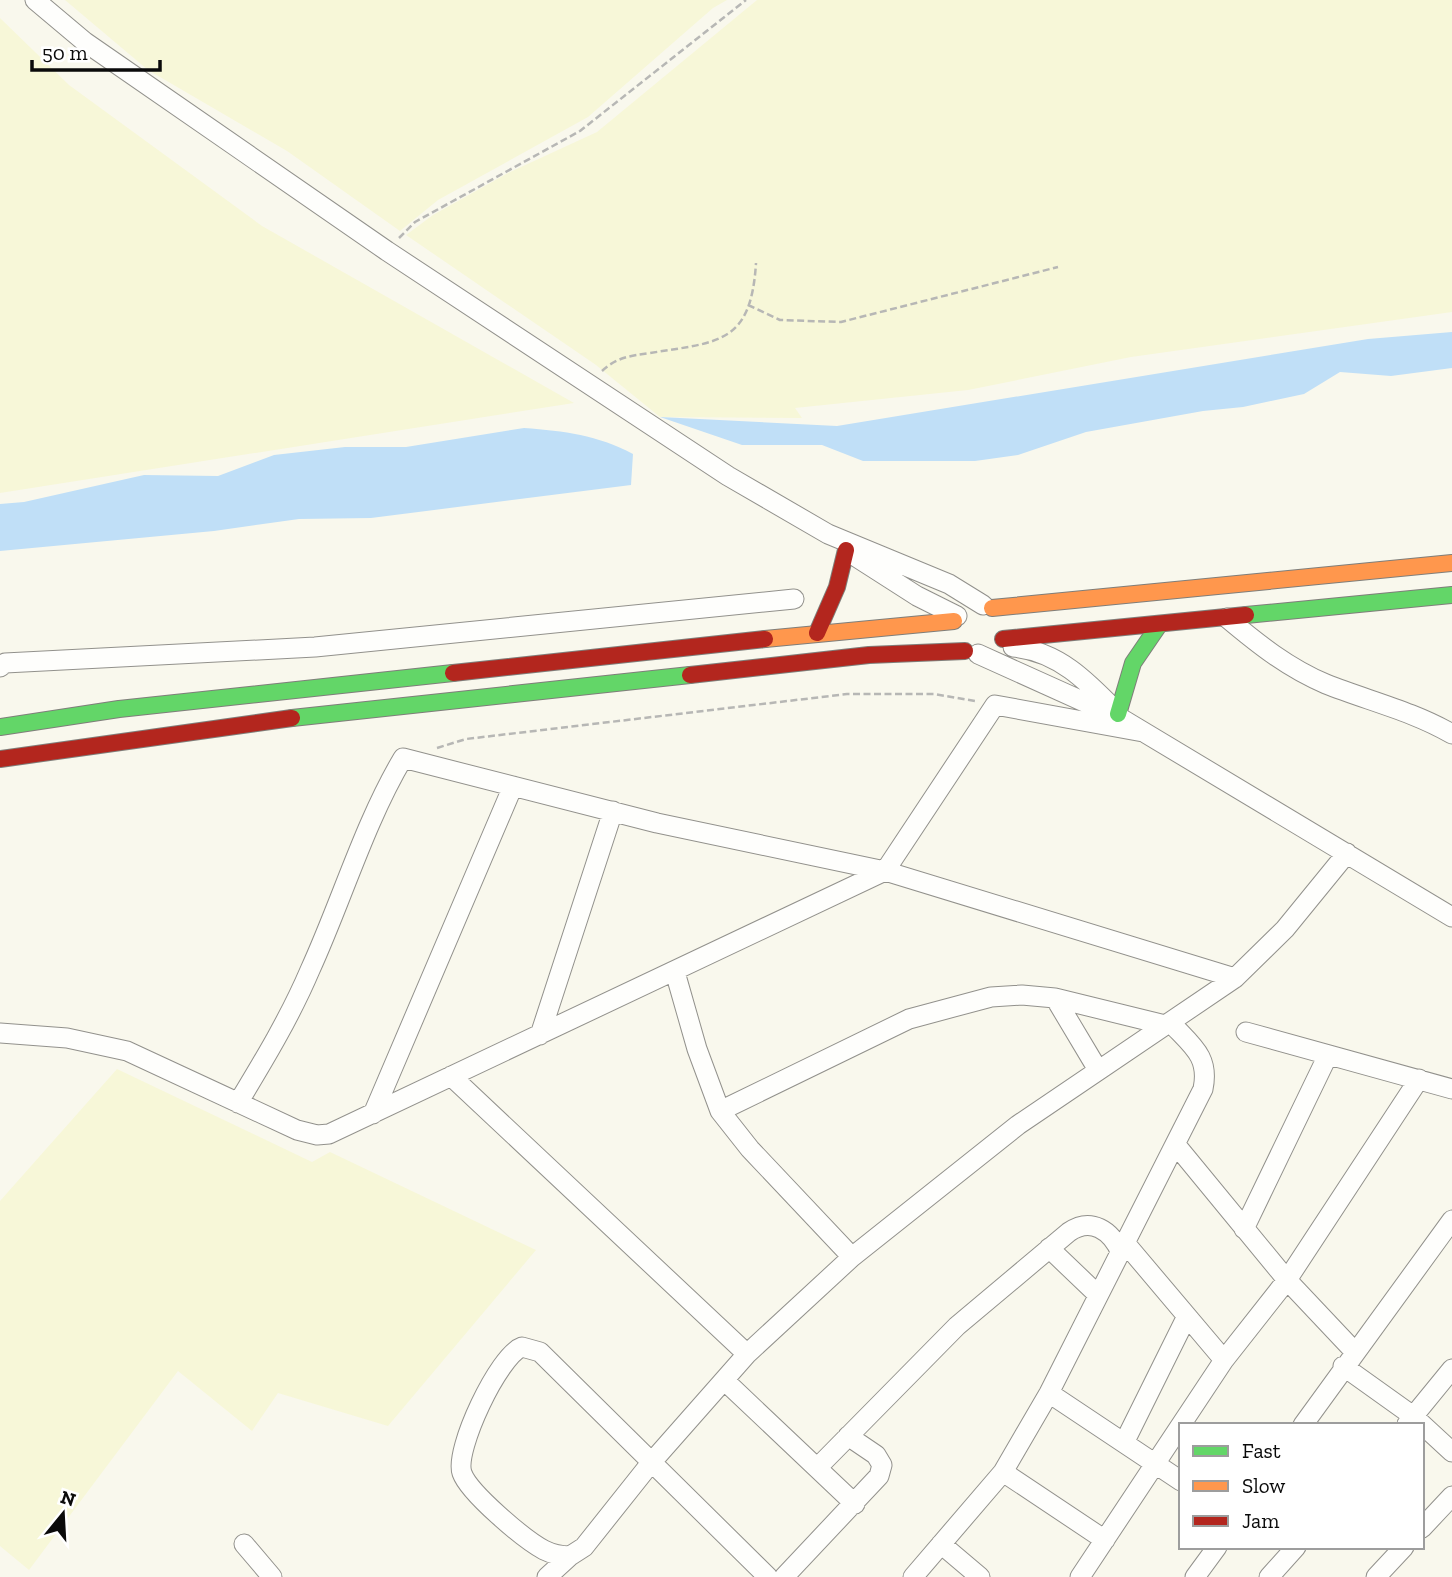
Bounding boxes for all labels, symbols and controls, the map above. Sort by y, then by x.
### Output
scale bar [32,28,159,72]
text: 50 m [42,40,88,65]
legend [1179,1423,1424,1549]
text: Fast [1242,1438,1281,1463]
text: Slow [1242,1473,1285,1498]
north arrow [28,1479,98,1549]
text: N [58,1485,79,1511]
text: Jam [1242,1508,1279,1533]

